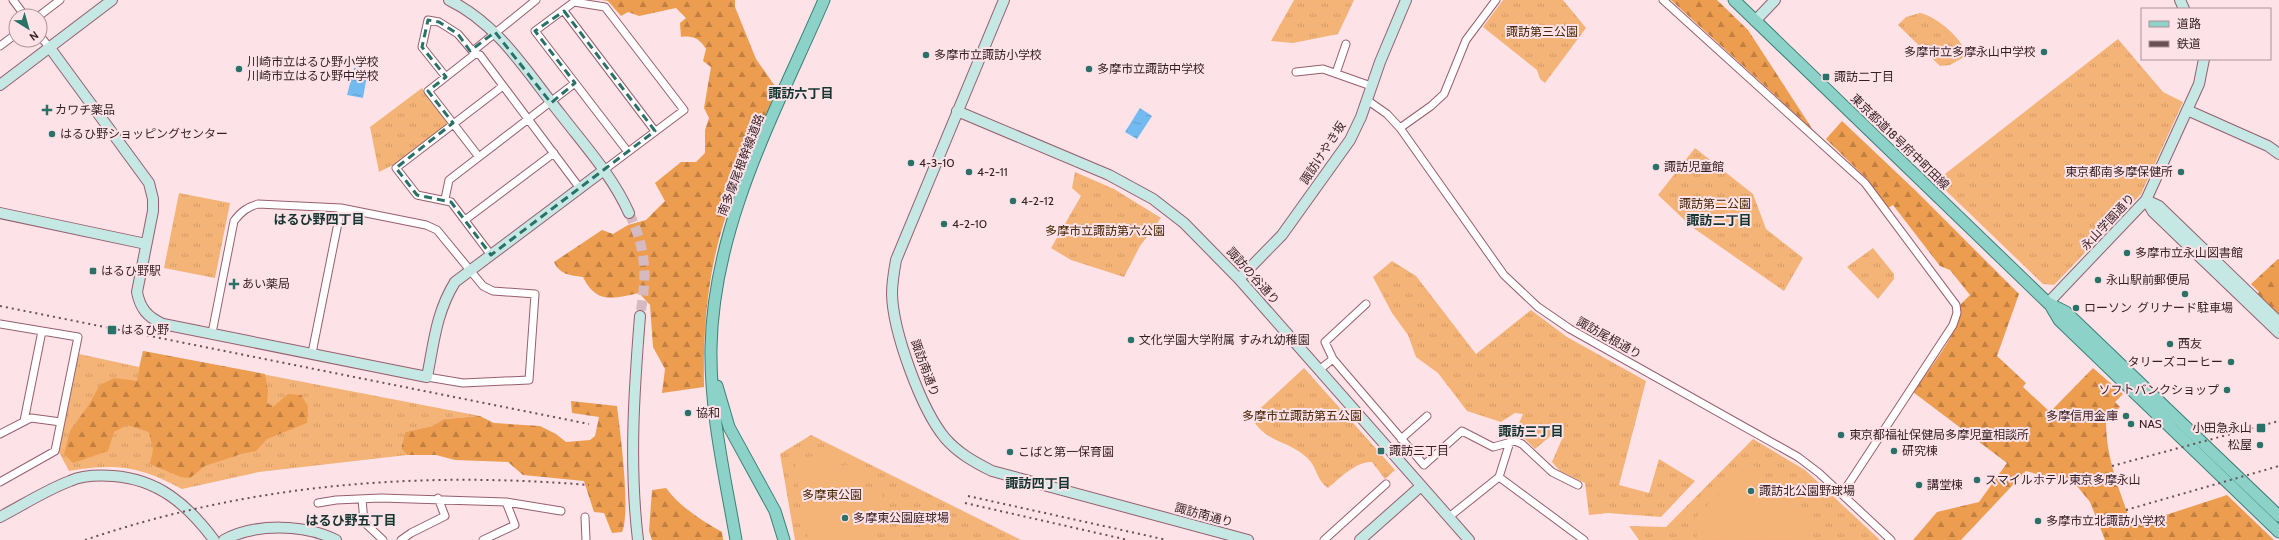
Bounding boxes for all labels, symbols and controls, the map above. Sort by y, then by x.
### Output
north arrow [8,8,48,48]
legend [2141,8,2271,60]
text: 道路 [2177,16,2201,31]
park label: 諏訪第三公園 [1506,24,1578,39]
text: N [27,28,41,44]
text: 鉄道 [2177,36,2201,51]
place label: 多摩市立多摩永山中学校 [1904,44,2036,59]
place label: 多摩市立諏訪小学校 [934,47,1042,62]
marker: 多摩市立多摩永山中学校 [2039,47,2049,57]
marker: 多摩市立諏訪小学校 [921,50,931,60]
place label: 川崎市立はるひ野小学校 川崎市立はるひ野中学校 [247,54,379,83]
place label: 多摩市立諏訪中学校 [1097,61,1205,76]
marker: 川崎市立はるひ野小学校 川崎市立はるひ野中学校 [234,64,244,74]
marker: 多摩市立諏訪中学校 [1084,64,1094,74]
place label: 諏訪二丁目 [1834,69,1894,84]
marker: 諏訪二丁目 [1821,72,1831,82]
district label: 諏訪六丁目 [768,85,834,101]
street label: 東京都道18号府中町田線 [1848,91,1953,193]
place label: カワチ薬品 [55,102,115,117]
marker: カワチ薬品 [42,105,52,115]
street label: 南多摩尾根幹線道路 [714,112,767,218]
street label: 諏訪けやき坂 [1297,118,1348,187]
place label: はるひ野ショッピングセンター [60,126,228,141]
marker: はるひ野ショッピングセンター [47,129,57,139]
place label: 4-3-10 [919,155,955,170]
marker: 4-3-10 [906,158,916,168]
place label: 諏訪児童館 [1664,159,1724,174]
marker: 諏訪児童館 [1651,162,1661,172]
place label: 4-2-11 [977,164,1008,179]
place label: 東京都南多摩保健所 [2065,164,2173,179]
marker: 4-2-11 [964,167,974,177]
marker: 東京都南多摩保健所 [2176,167,2186,177]
street label: 永山学園通り [2078,190,2138,253]
place label: 4-2-12 [1021,193,1054,208]
marker: 4-2-12 [1008,196,1018,206]
park label: 諏訪第二公園 [1679,196,1751,211]
district label: はるひ野四丁目 [273,211,365,227]
district label: 諏訪二丁目 [1686,212,1752,228]
place label: 4-2-10 [952,216,987,231]
marker: 4-2-10 [939,219,949,229]
park label: 多摩市立諏訪第六公園 [1045,223,1165,238]
street label: 諏訪の谷通り [1224,244,1283,307]
place label: 多摩市立永山図書館 [2135,245,2243,260]
marker: 多摩市立永山図書館 [2122,248,2132,258]
place label: はるひ野駅 [101,263,161,278]
marker: はるひ野駅 [88,266,98,276]
place label: 永山駅前郵便局 [2106,272,2190,287]
marker: 永山駅前郵便局 [2093,275,2103,285]
place label: あい薬局 [242,276,290,291]
marker: あい薬局 [229,279,239,289]
marker: グリナード駐車場 [2180,289,2190,299]
place label: ローソン [2084,300,2132,315]
place label: グリナード駐車場 [2137,300,2233,315]
marker: ローソン [2071,303,2081,313]
street label: 諏訪尾根通り [1574,314,1644,362]
place label: はるひ野 [121,322,169,337]
marker: はるひ野 [106,324,118,336]
place label: 文化学園大学附属 すみれ幼稚園 [1139,332,1310,347]
marker: 文化学園大学附属 すみれ幼稚園 [1126,335,1136,345]
place label: 西友 [2178,336,2202,351]
street label: 諏訪南通り [908,337,943,399]
marker: 西友 [2165,339,2175,349]
place label: タリーズコーヒー [2128,354,2223,369]
marker: タリーズコーヒー [2226,357,2236,367]
place label: ソフトバンクショップ [2098,382,2219,397]
marker: ソフトバンクショップ [2222,385,2232,395]
place label: 協和 [696,405,720,420]
marker: 協和 [683,408,693,418]
park label: 多摩市立諏訪第五公園 [1242,408,1362,423]
place label: 多摩信用金庫 [2046,408,2118,423]
marker: 多摩信用金庫 [2121,411,2131,421]
place label: NAS [2139,416,2162,431]
marker: NAS [2126,419,2136,429]
place label: 小田急永山 [2192,420,2252,435]
marker: 小田急永山 [2255,422,2267,434]
district label: 諏訪三丁目 [1498,423,1564,439]
place label: 東京都福祉保健局多摩児童相談所 [1849,427,2029,442]
marker: 東京都福祉保健局多摩児童相談所 [1836,430,1846,440]
place label: 松屋 [2228,437,2252,452]
marker: 松屋 [2255,440,2265,450]
place label: 諏訪三丁目 [1389,443,1449,458]
place label: 研究棟 [1902,443,1938,458]
place label: こばと第一保育園 [1018,444,1114,459]
marker: 諏訪三丁目 [1376,446,1386,456]
marker: 研究棟 [1889,446,1899,456]
marker: こばと第一保育園 [1005,447,1015,457]
place label: スマイルホテル東京多摩永山 [1985,472,2141,487]
district label: 諏訪四丁目 [1005,475,1071,491]
marker: スマイルホテル東京多摩永山 [1972,475,1982,485]
place label: 講堂棟 [1927,477,1963,492]
marker: 講堂棟 [1914,480,1924,490]
place label: 諏訪北公園野球場 [1759,483,1855,498]
marker: 諏訪北公園野球場 [1746,486,1756,496]
park label: 多摩東公園 [802,487,862,502]
street label: 諏訪南通り [1173,500,1235,530]
place label: 多摩東公園庭球場 [853,510,949,525]
district label: はるひ野五丁目 [305,512,397,528]
marker: 多摩東公園庭球場 [840,513,850,523]
place label: 多摩市立北諏訪小学校 [2046,513,2166,528]
marker: 多摩市立北諏訪小学校 [2033,516,2043,526]

